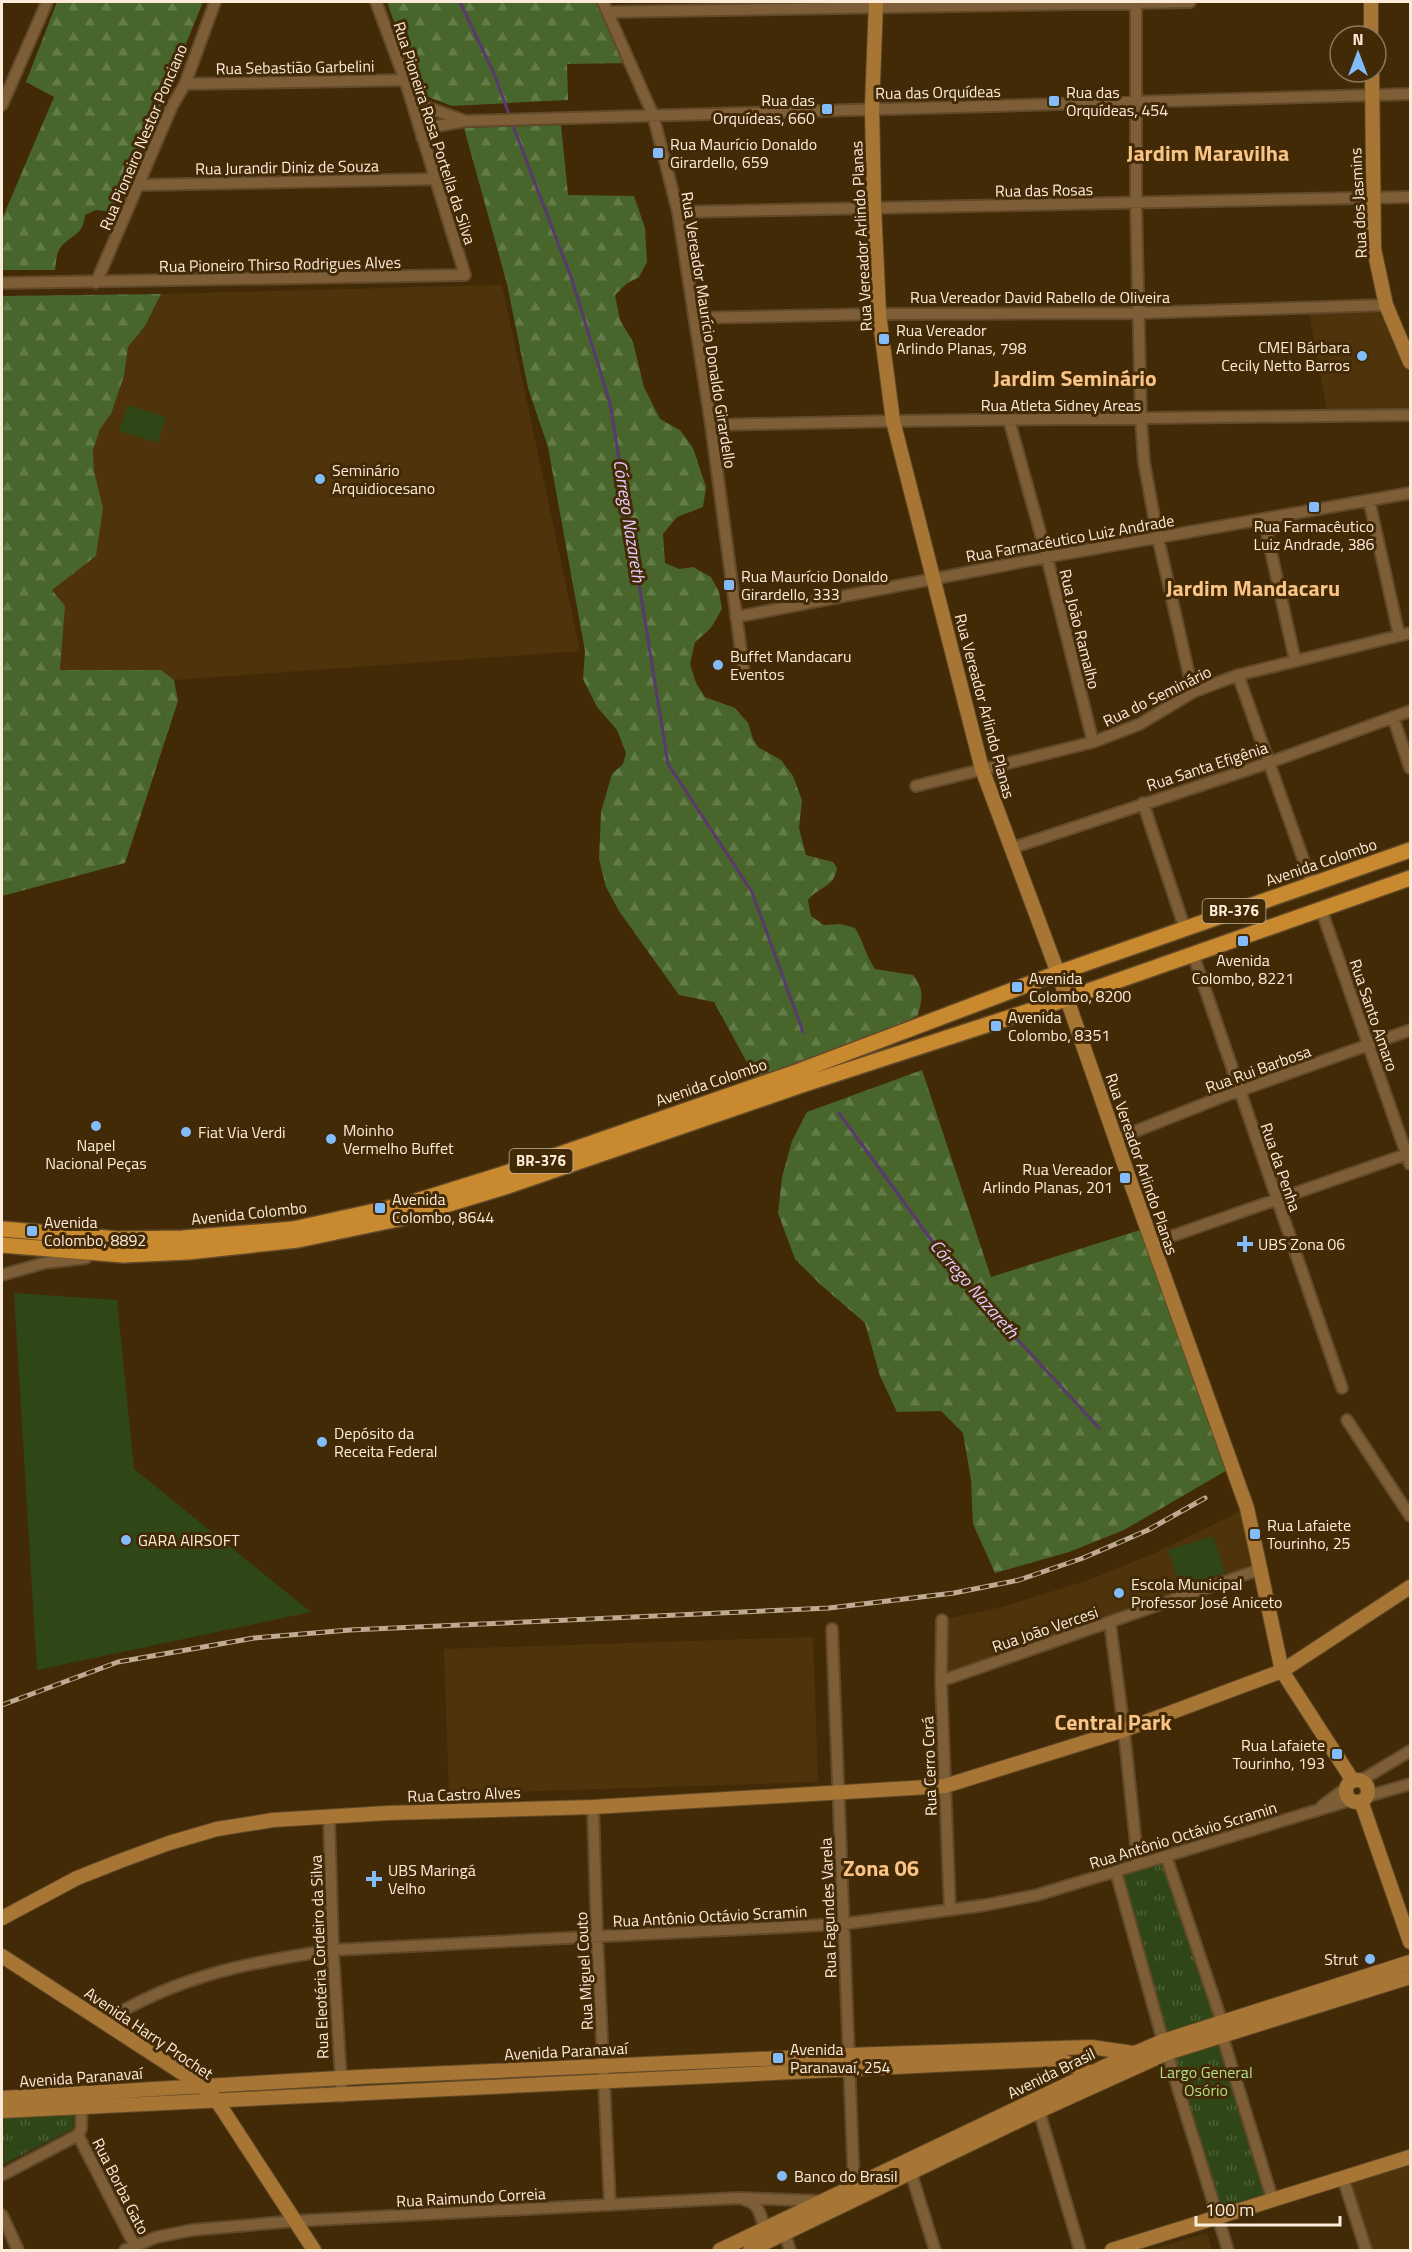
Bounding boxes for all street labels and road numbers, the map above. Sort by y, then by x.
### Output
street label: Rua Pioneira Rosa Portella da Silva [388,18,482,248]
street label: Rua Pioneiro Nestor Ponciano [93,40,193,234]
street label: Rua Sebastião Garbelini [215,54,375,80]
street label: Rua das Orquídeas [875,79,1001,105]
street label: Rua Vereador Arlindo Planas [844,140,878,332]
street label: Rua dos Jasmins [1343,147,1373,259]
street label: Rua Jurandir Diniz de Souza [195,153,379,181]
street label: Rua das Rosas [995,177,1093,203]
street label: Rua Vereador Maurício Donaldo Girardello [675,190,743,470]
street label: Rua Pioneiro Thirso Rodrigues Alves [159,250,401,278]
street label: Rua Vereador David Rabello de Oliveira [910,285,1170,309]
street label: Rua Atleta Sidney Areas [981,393,1141,417]
street label: Rua Farmacêutico Luiz Andrade [964,508,1176,568]
street label: Rua João Ramalho [1053,567,1107,691]
street label: Rua Vereador Arlindo Planas [949,611,1021,801]
street label: Rua do Seminário [1099,659,1215,733]
street label: Rua Santa Efigênia [1143,735,1271,797]
street label: Avenida Colombo [1262,832,1380,892]
road number: BR-376 [1202,899,1266,923]
street label: Rua Santo Amaro [1344,956,1404,1074]
street label: Rua Rui Barbosa [1202,1039,1314,1099]
street label: Avenida Colombo [652,1052,770,1112]
street label: Rua Vereador Arlindo Planas [1100,1070,1184,1258]
street label: Rua da Penha [1255,1119,1307,1215]
road number: BR-376 [510,1149,572,1173]
street label: Avenida Colombo [190,1195,308,1231]
street label: Rua João Vercesi [989,1600,1101,1658]
street label: Rua Cerro Corá [915,1716,943,1816]
street label: Rua Castro Alves [407,1780,521,1808]
street label: Rua Antônio Octávio Scramin [1086,1795,1280,1875]
street label: Rua Fagundes Varela [814,1837,842,1979]
street label: Rua Eleotéria Cordeiro da Silva [303,1854,335,2060]
street label: Rua Antônio Octávio Scramin [612,1899,808,1933]
street label: Rua Miguel Couto [569,1911,599,2031]
street label: Avenida Harry Prochet [80,1981,218,2085]
street label: Avenida Paranavaí [504,2036,630,2066]
street label: Avenida Brasil [1003,2041,1099,2105]
street label: Avenida Paranavaí [19,2061,145,2093]
street label: Rua Borba Gato [86,2134,156,2238]
street label: Rua Raimundo Correia [396,2181,546,2213]

